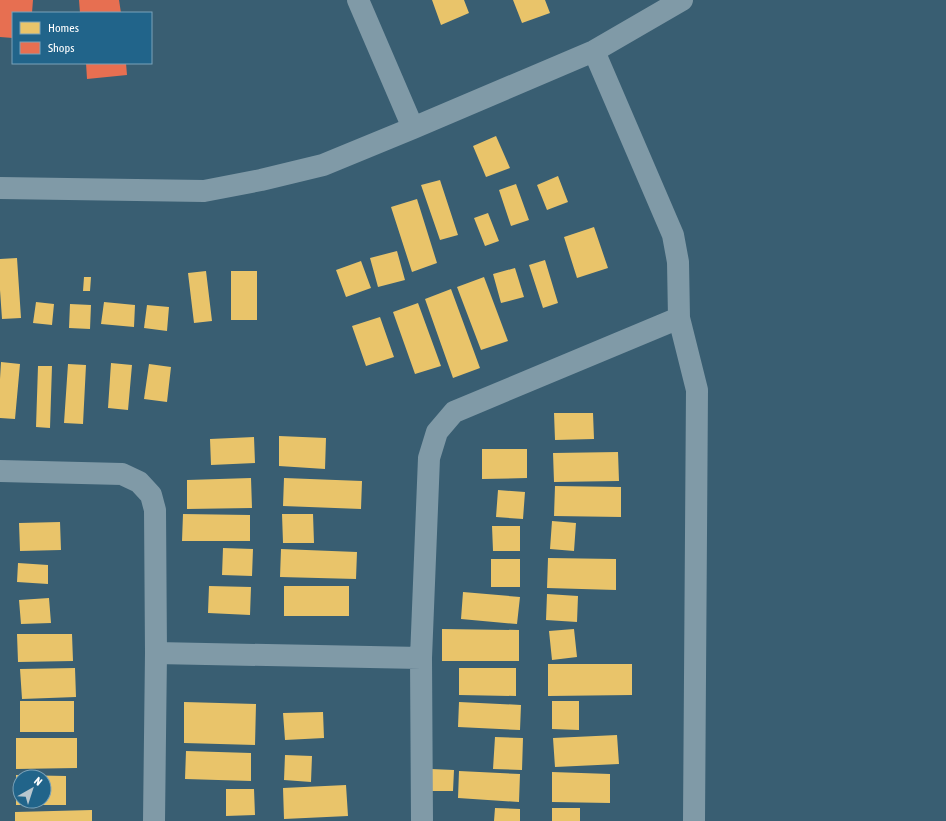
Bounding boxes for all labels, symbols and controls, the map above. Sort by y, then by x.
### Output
legend [12,12,152,64]
text: Homes [48,21,79,35]
text: Shops [48,41,74,55]
north arrow [12,769,52,809]
text: N [32,775,45,788]

